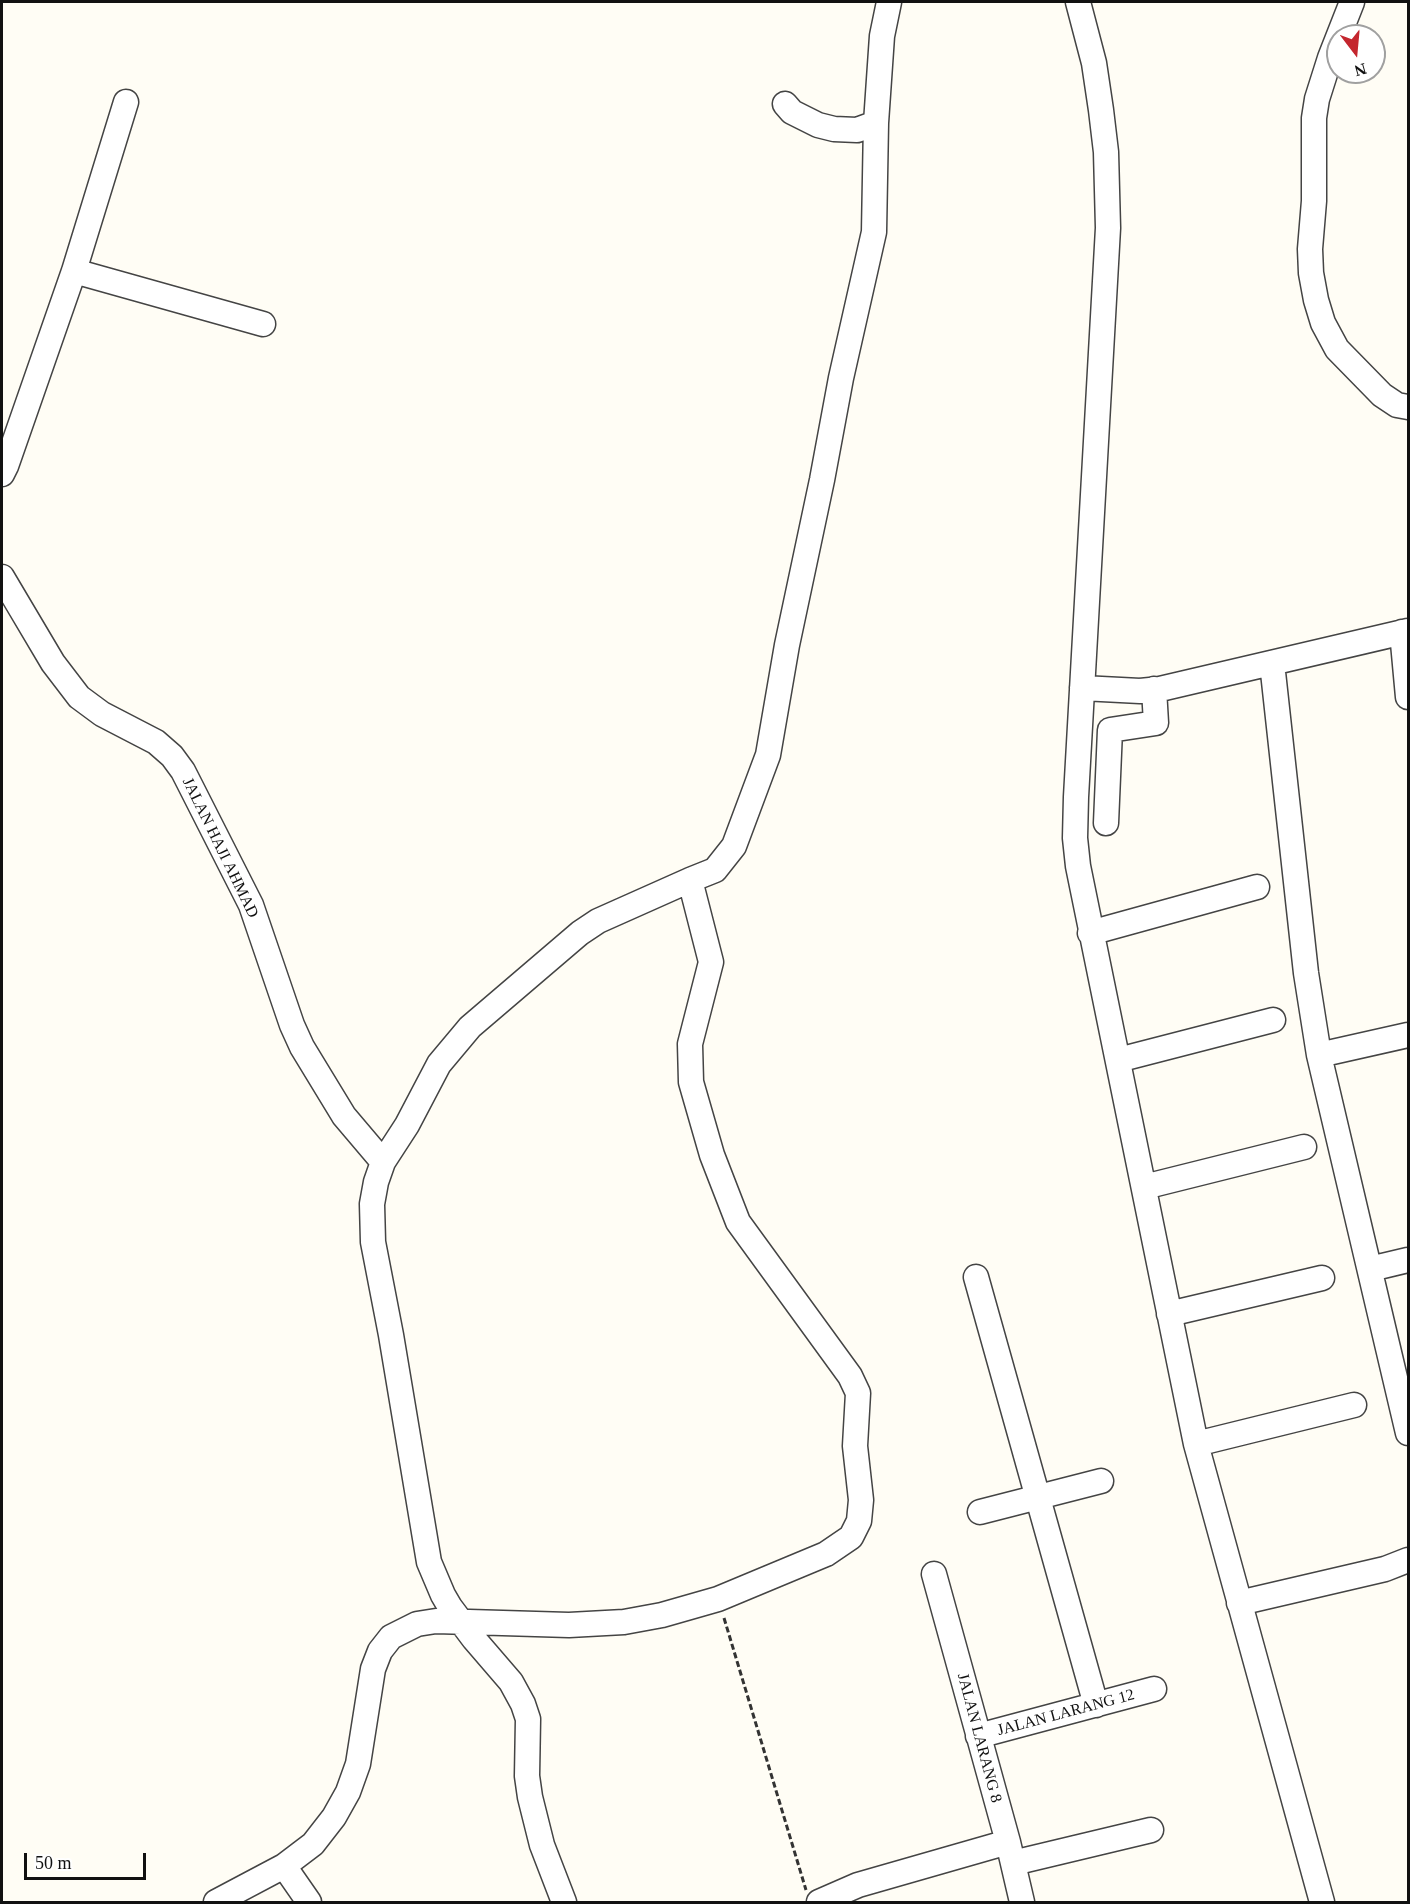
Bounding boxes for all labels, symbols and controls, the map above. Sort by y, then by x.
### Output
north arrow [1326,24,1386,84]
text: N [1353,60,1368,80]
street label: JALAN HAJI AHMAD [178,775,262,921]
street label: JALAN LARANG 8 [952,1671,1006,1805]
street label: JALAN LARANG 12 [995,1685,1137,1741]
scale bar [27,1841,148,1879]
text: 50 m [35,1853,72,1873]

